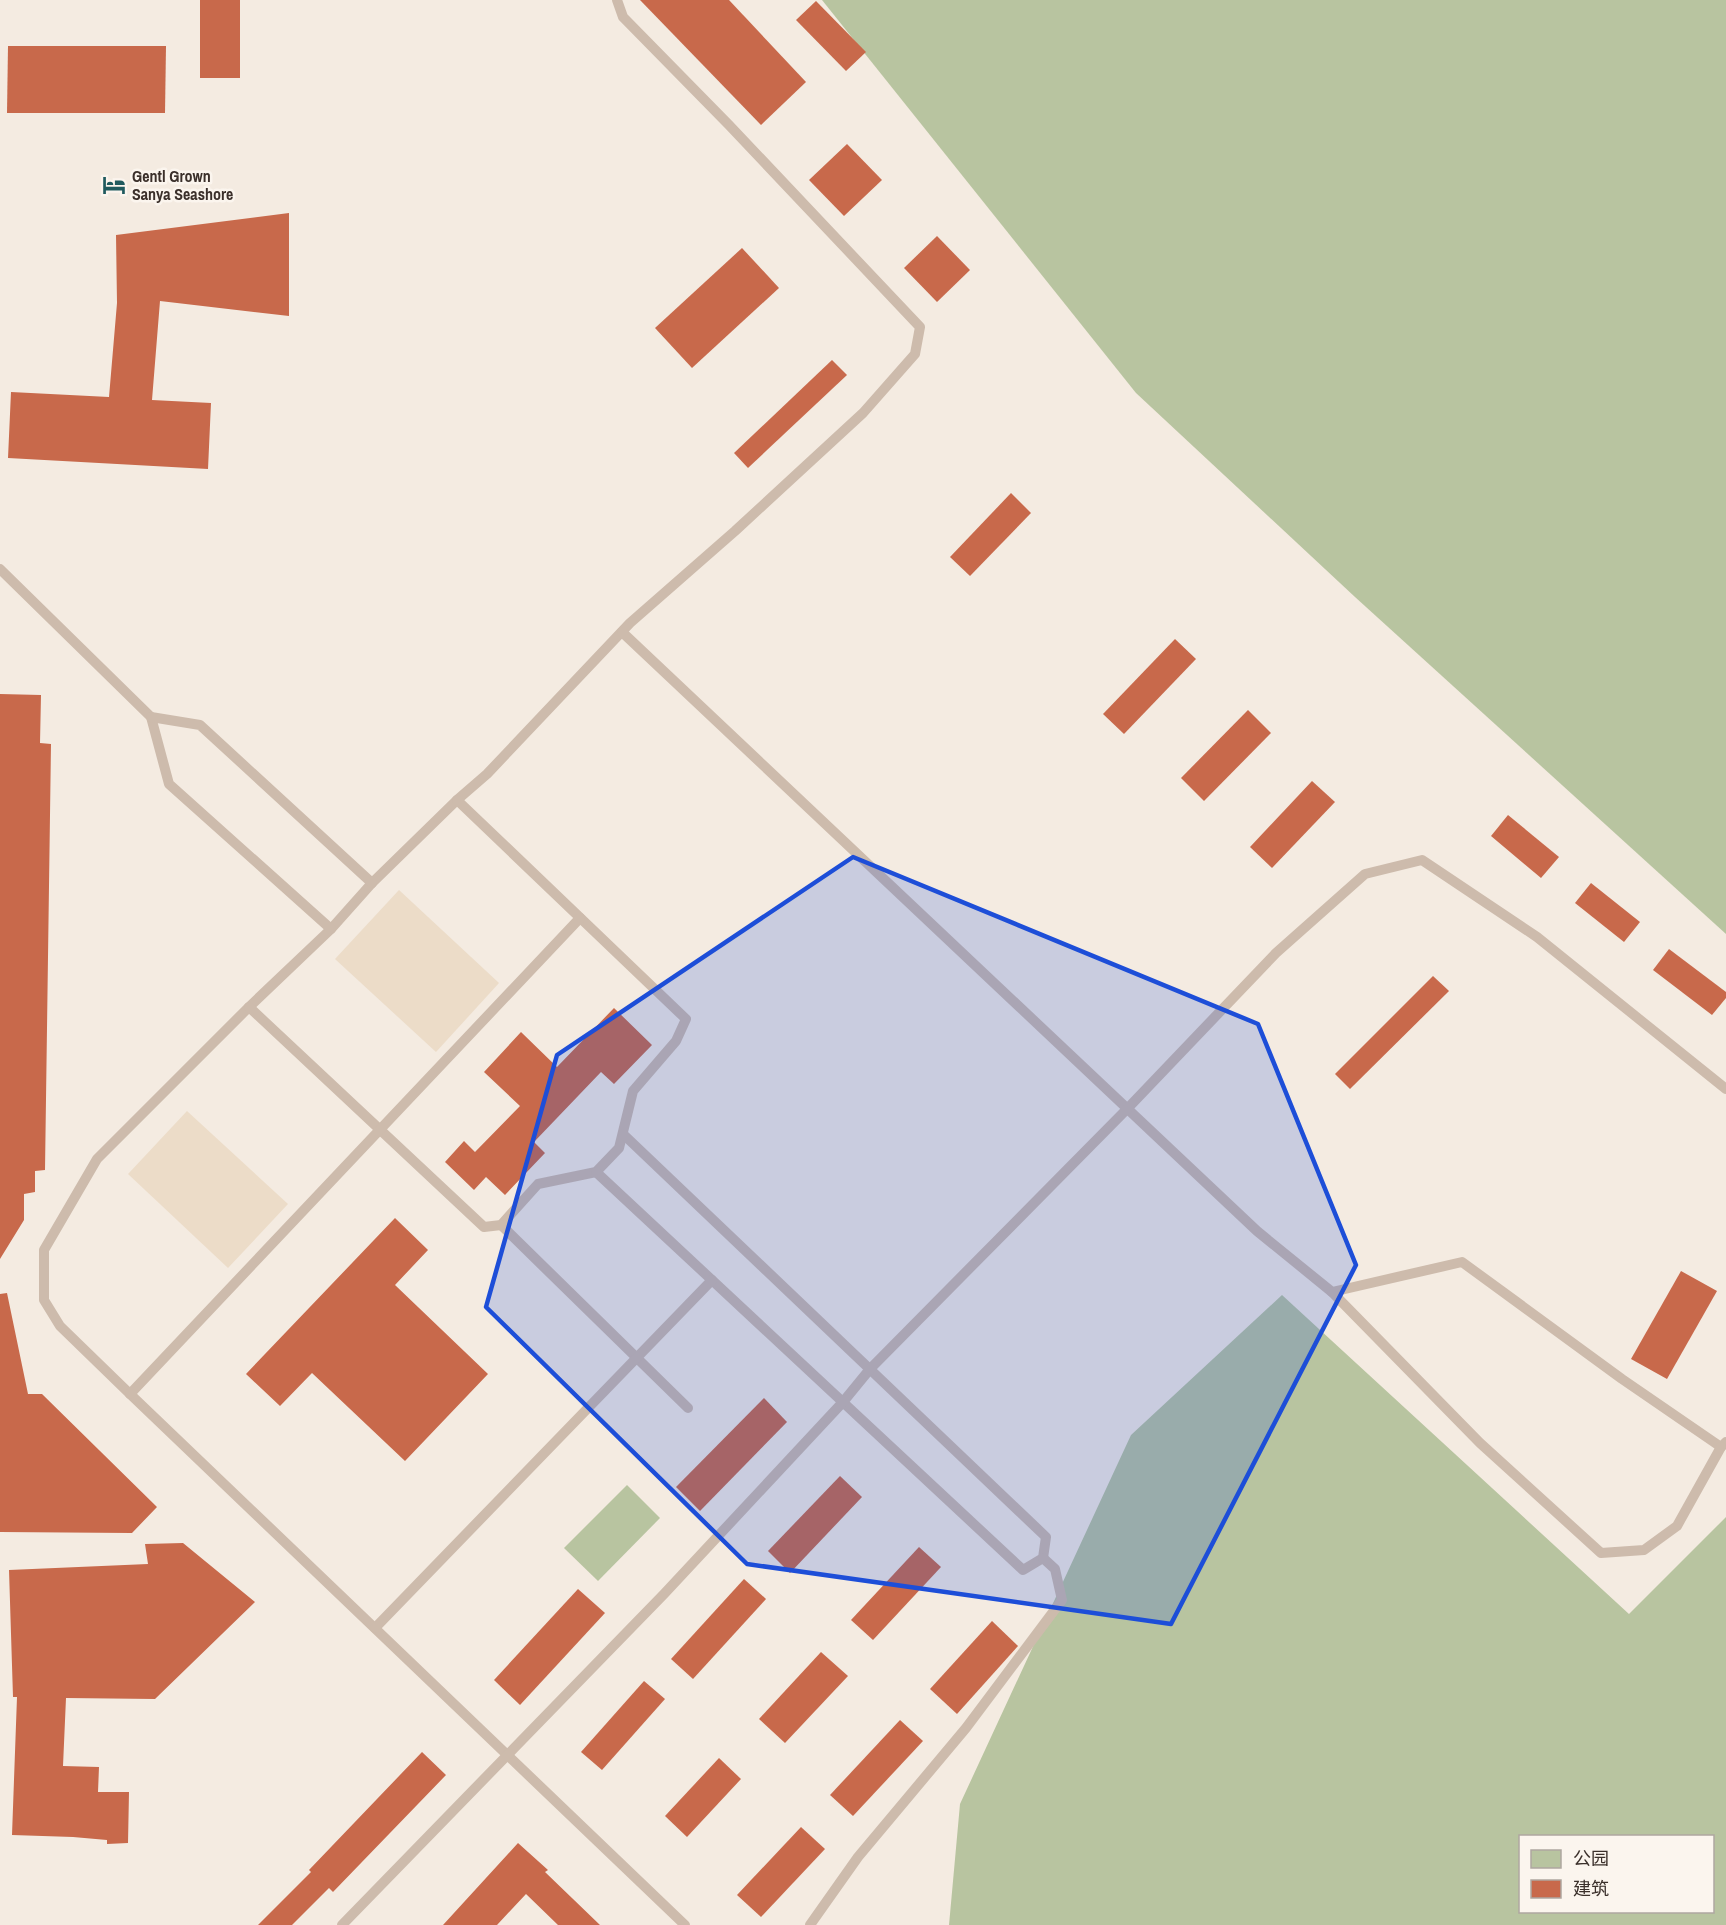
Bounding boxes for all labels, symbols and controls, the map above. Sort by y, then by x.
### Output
place label: Gentl Grown Sanya Seashore [132,165,233,205]
hotel icon: Gentl Grown Sanya Seashore [101,172,127,198]
legend [1519,1835,1714,1913]
text: 公园 [1573,1846,1609,1871]
text: 建筑 [1573,1876,1609,1901]

